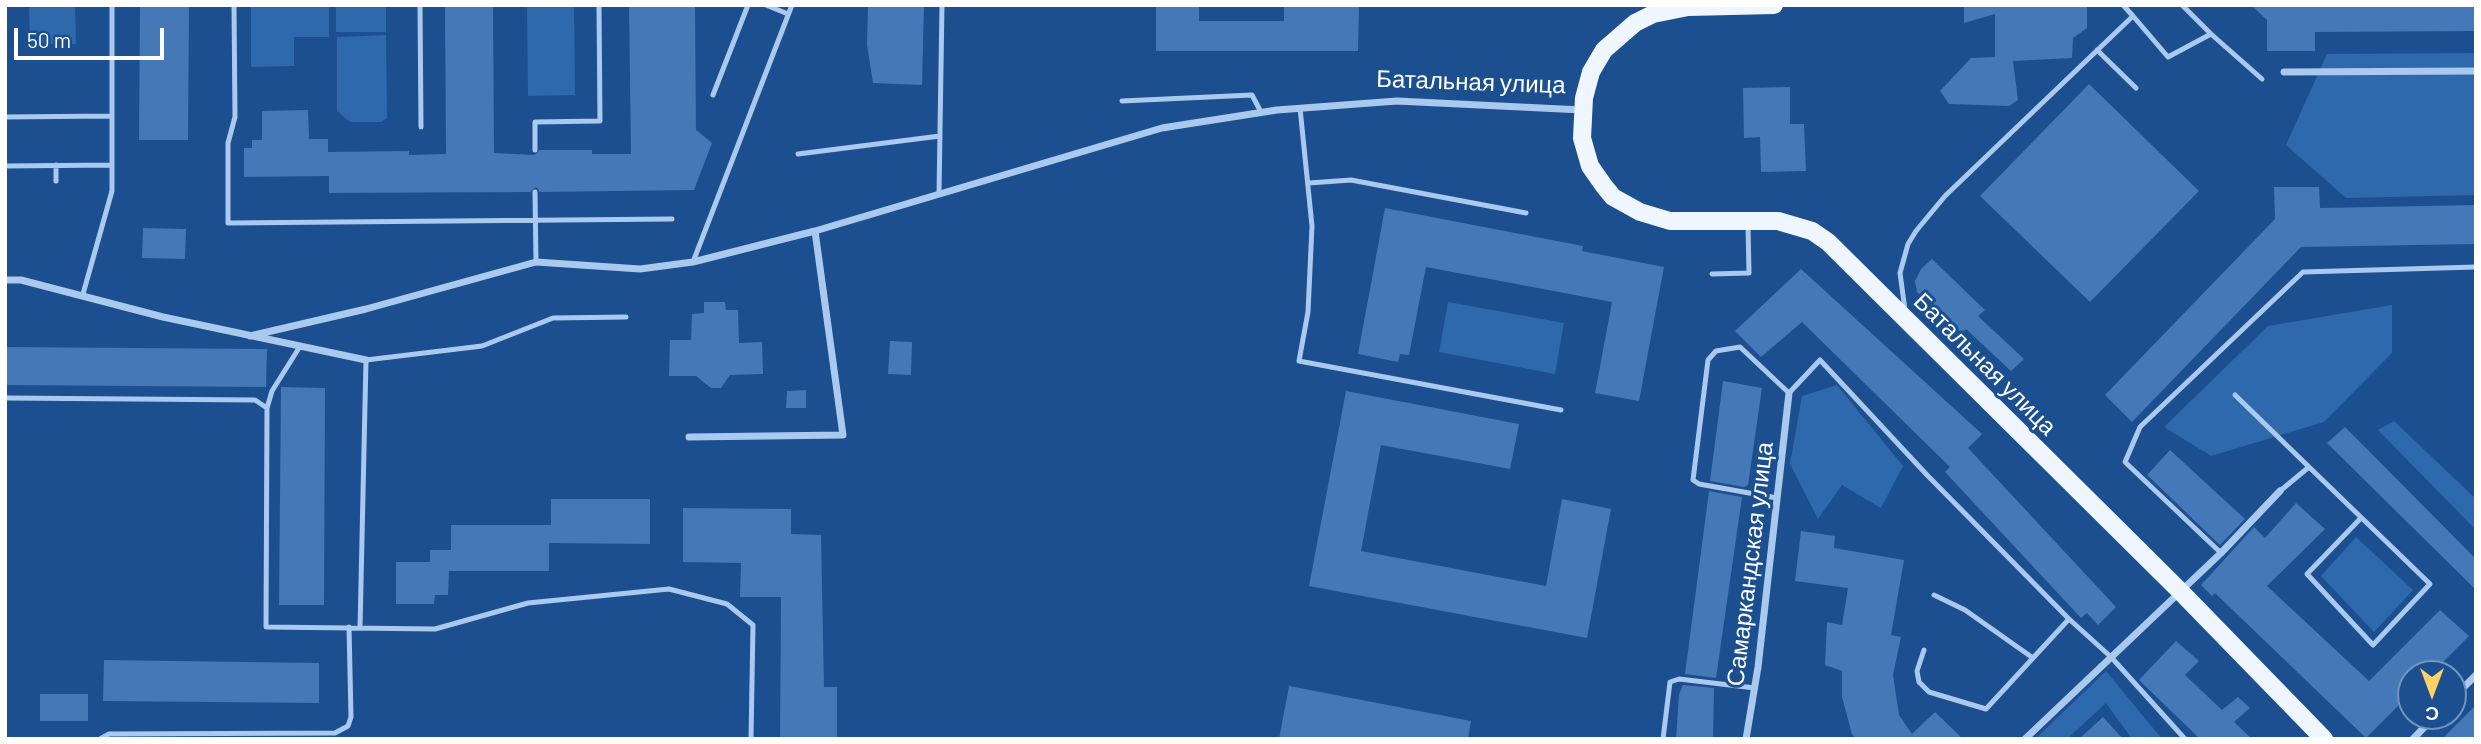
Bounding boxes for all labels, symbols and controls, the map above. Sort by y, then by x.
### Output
scale bar [18,14,168,58]
text: 50 m [27,27,71,52]
street label: Батальная улица [1376,64,1566,100]
street label: Батальная улица [1908,287,2062,441]
street label: Самаркандская улица [1721,440,1779,688]
north arrow [2397,660,2467,730]
text: С [2425,703,2439,726]

